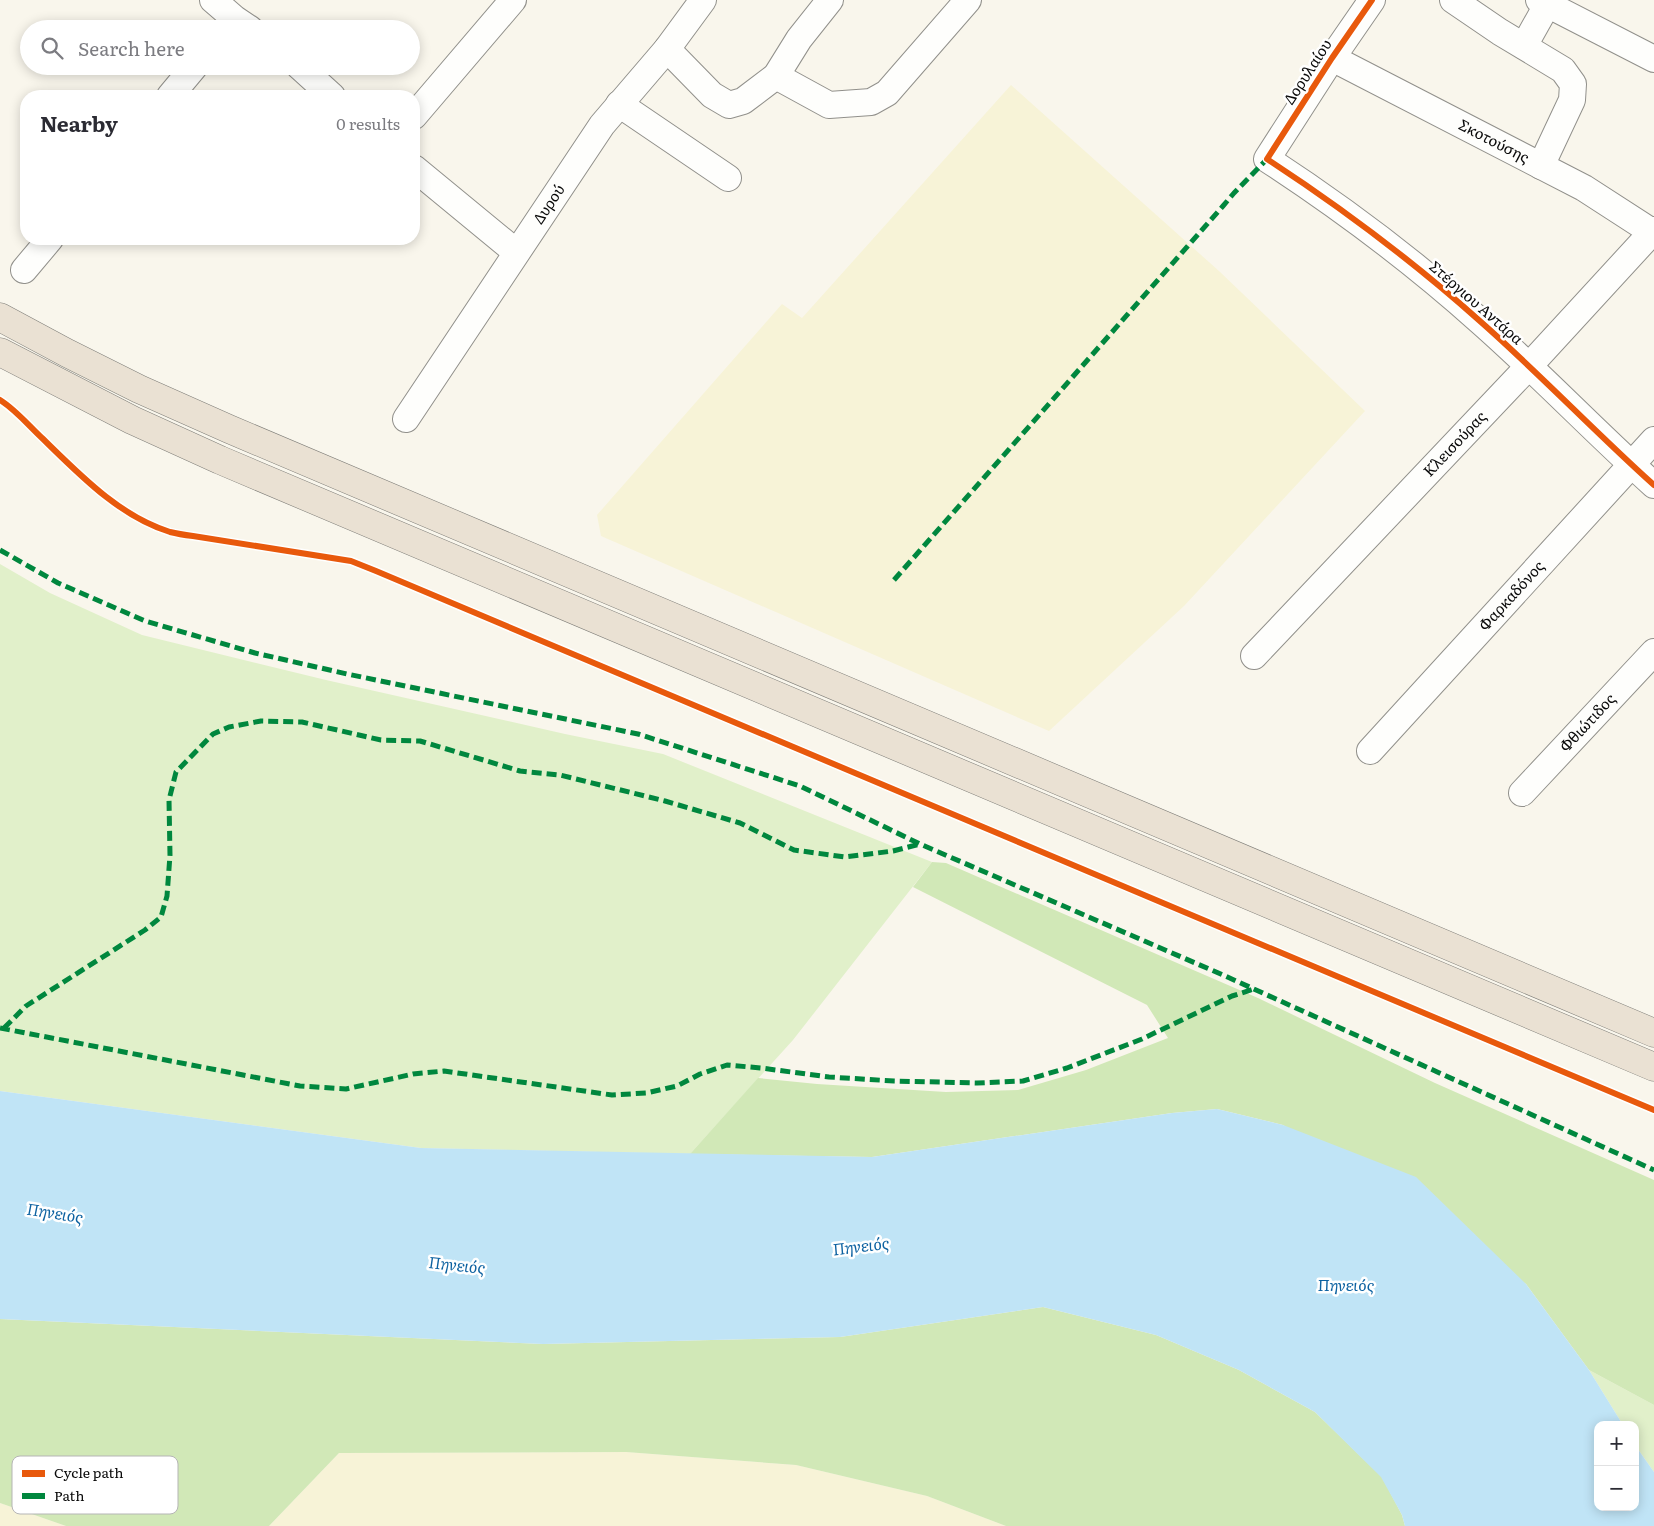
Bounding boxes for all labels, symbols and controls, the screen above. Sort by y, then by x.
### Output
search box [20,20,420,75]
icon: search [38,34,66,62]
text: Search here [78,34,185,62]
street label: Δορυλαίου [1277,34,1337,108]
text: Nearby [40,107,118,138]
text: 0 results [336,111,400,135]
street label: Σκοτούσης [1455,112,1534,168]
street label: Δυρού [526,179,570,228]
street label: Στέργιου Αντάρα [1425,254,1529,349]
street label: Κλεισούρας [1417,405,1491,481]
street label: Φαρκαδόνος [1472,554,1549,635]
street label: Φθιώτιδος [1553,687,1620,757]
water label: Πηνειός [25,1196,85,1228]
water label: Πηνειός [831,1230,891,1260]
water label: Πηνειός [428,1249,487,1279]
water label: Πηνειός [1318,1272,1375,1296]
map controls [1594,1421,1639,1511]
button: + [1594,1421,1639,1466]
legend [12,1456,178,1514]
text: Cycle path [54,1462,123,1482]
button: − [1594,1466,1639,1511]
text: Path [54,1485,84,1505]

